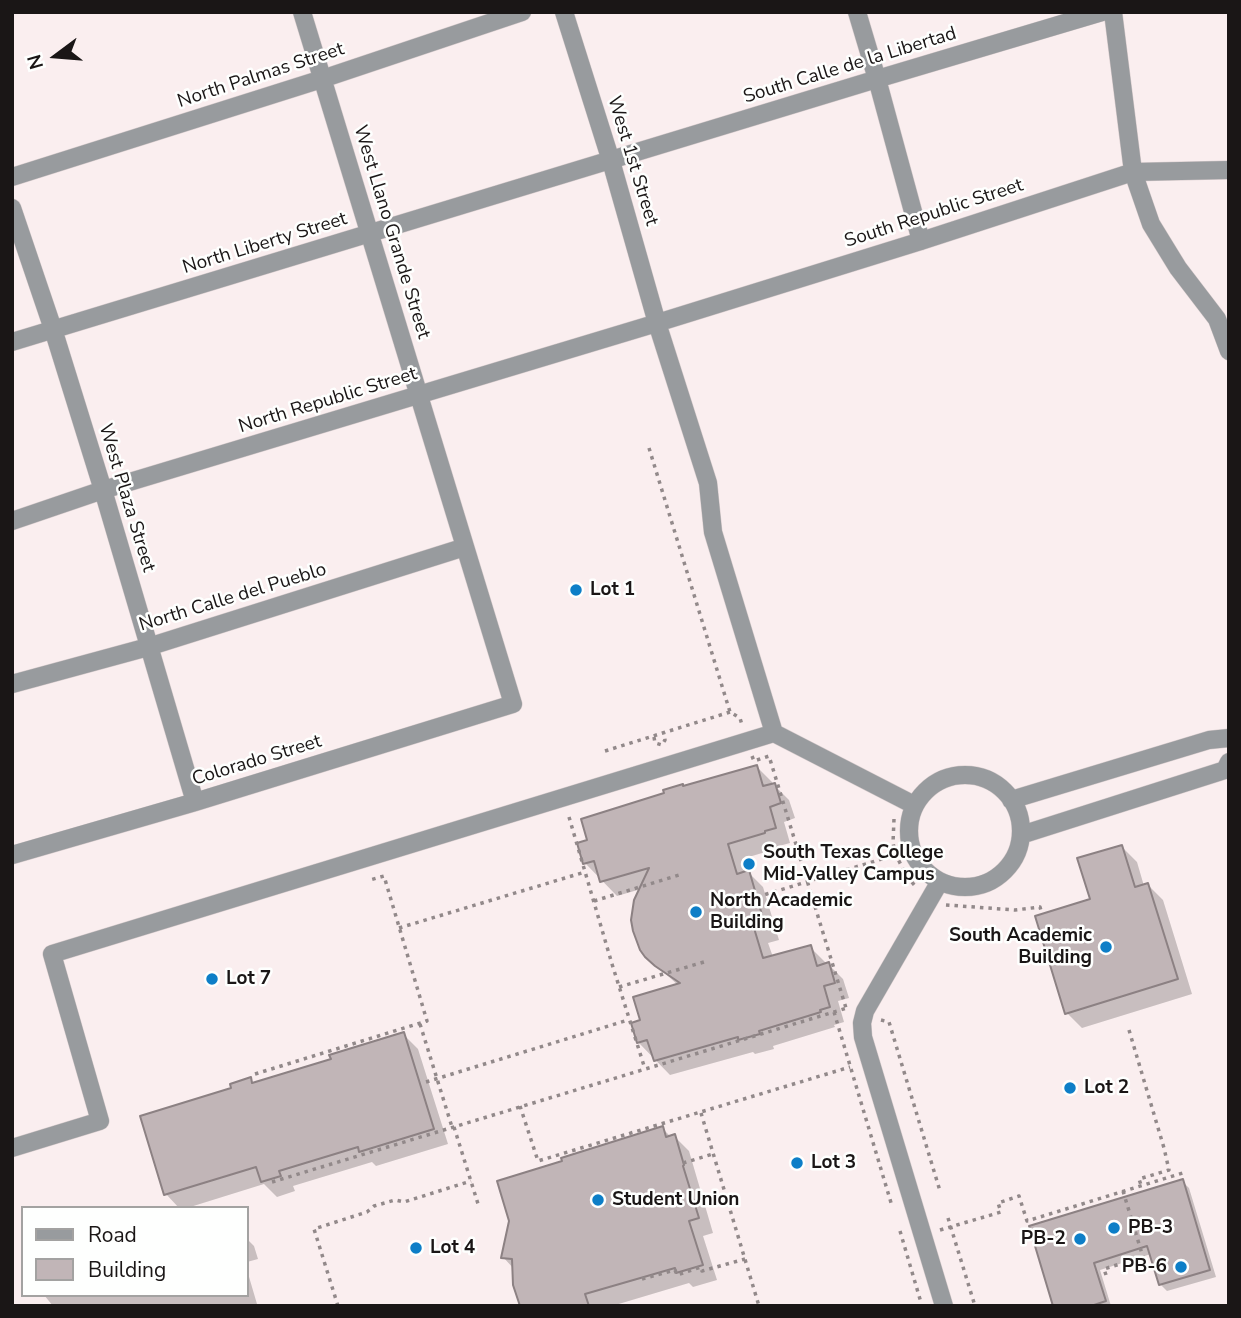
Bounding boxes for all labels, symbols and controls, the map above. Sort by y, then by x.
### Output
north arrow [21,21,91,91]
street label: South Calle de la Libertad [741,23,959,109]
street label: North Palmas Street [175,38,347,114]
text: N [21,51,50,72]
street label: West 1st Street [601,93,663,229]
street label: West Llano Grande Street [348,123,434,341]
street label: South Republic Street [842,174,1026,254]
street label: North Liberty Street [180,208,350,280]
street label: North Republic Street [236,363,420,439]
street label: West Plaza Street [93,421,159,575]
street label: North Calle del Pueblo [137,559,329,637]
place label: Lot 1 [590,579,635,601]
marker: Lot 1 [568,582,584,598]
street label: Colorado Street [190,731,324,791]
place label: South Texas College Mid-Valley Campus [763,842,943,886]
marker: South Texas College Mid-Valley Campus [741,856,757,872]
place label: North Academic Building [710,890,852,934]
marker: North Academic Building [688,904,704,920]
place label: South Academic Building [949,925,1092,969]
marker: South Academic Building [1098,939,1114,955]
place label: Lot 7 [226,968,271,990]
marker: Lot 7 [204,971,220,987]
place label: Lot 2 [1084,1077,1129,1099]
marker: Lot 2 [1062,1080,1078,1096]
place label: Lot 3 [811,1152,856,1174]
marker: Lot 3 [789,1155,805,1171]
place label: Student Union [612,1189,739,1211]
marker: Student Union [590,1192,606,1208]
legend [21,1206,248,1297]
place label: PB-3 [1128,1217,1173,1239]
marker: PB-3 [1106,1220,1122,1236]
text: Road [88,1221,137,1249]
place label: PB-2 [1021,1228,1066,1250]
marker: PB-2 [1072,1231,1088,1247]
place label: Lot 4 [430,1237,475,1259]
marker: Lot 4 [408,1240,424,1256]
text: Building [88,1256,166,1284]
place label: PB-6 [1122,1256,1167,1278]
marker: PB-6 [1173,1259,1189,1275]

